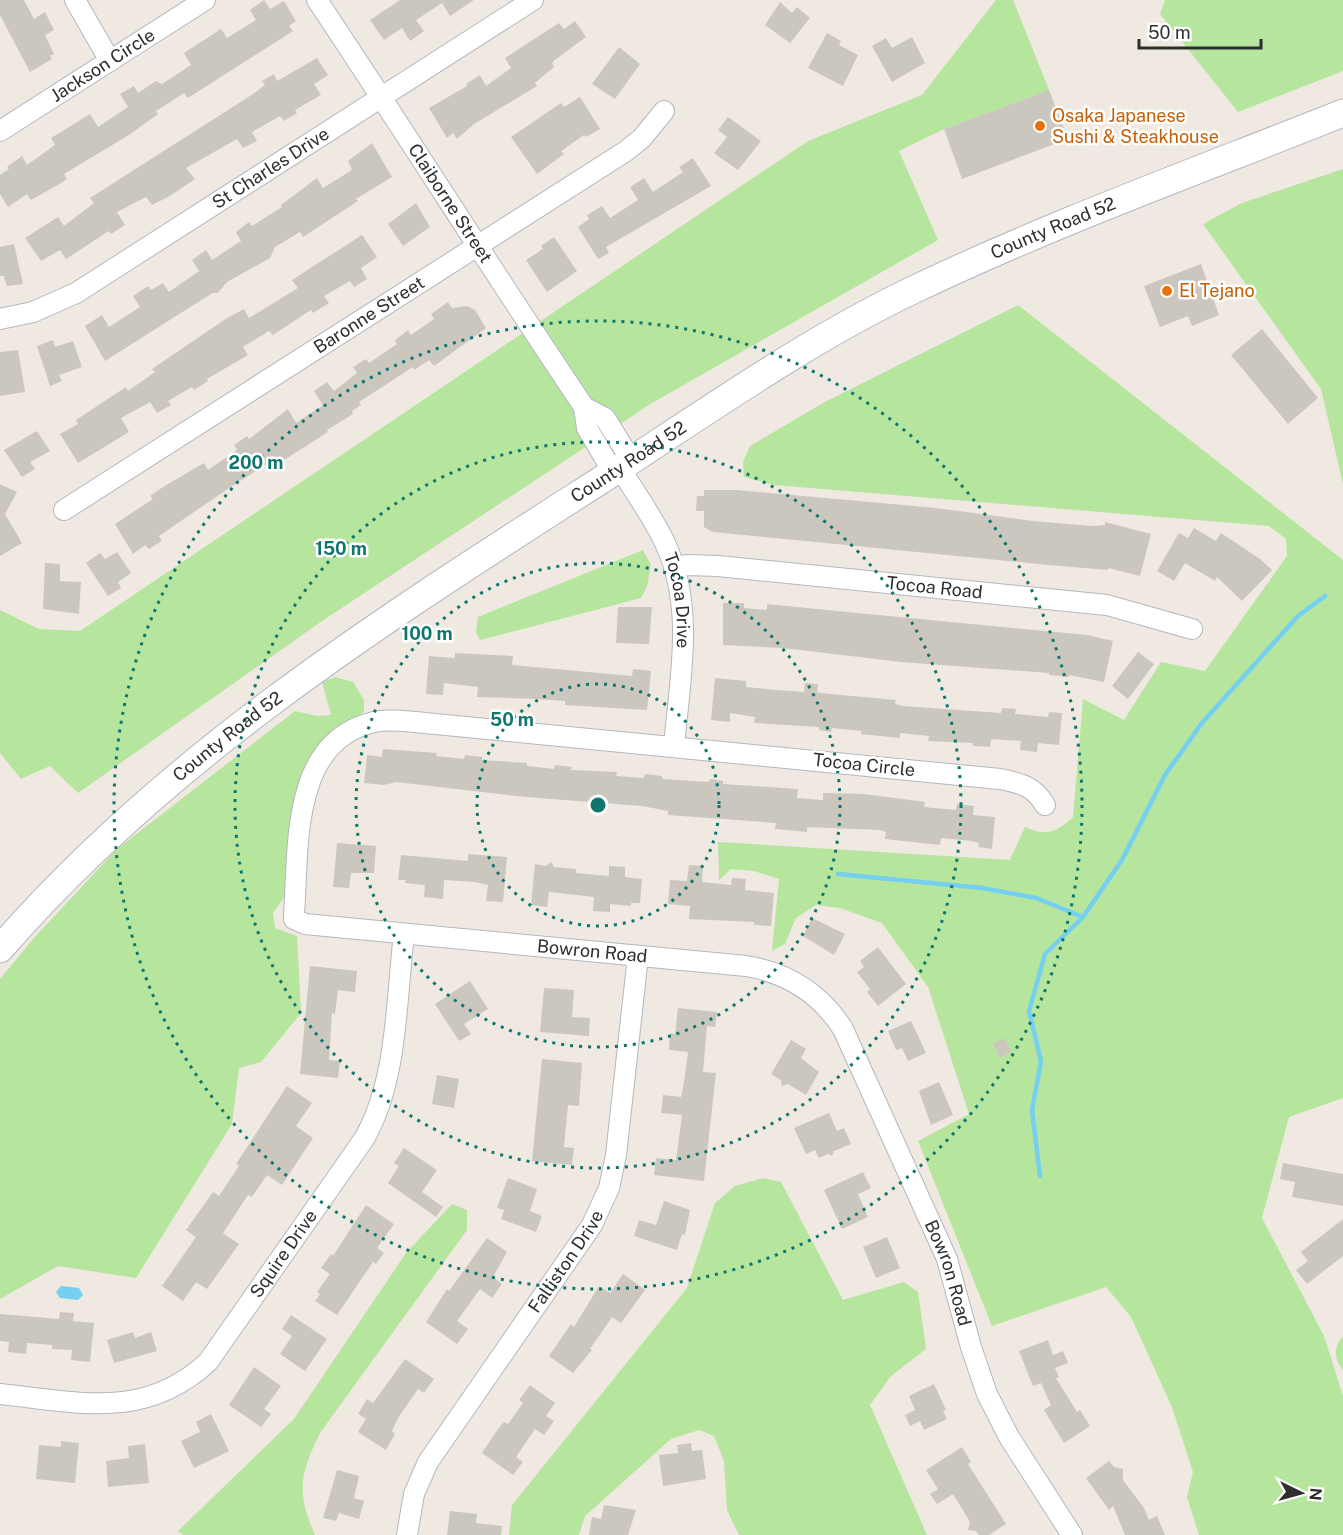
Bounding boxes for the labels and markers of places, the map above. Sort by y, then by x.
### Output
place label: Osaka Japanese Sushi & Steakhouse [1052,105,1219,147]
marker: Osaka Japanese Sushi & Steakhouse [1033,119,1047,133]
place label: El Tejano [1179,280,1255,301]
marker: El Tejano [1160,284,1174,298]
centre of rings [588,795,608,815]

